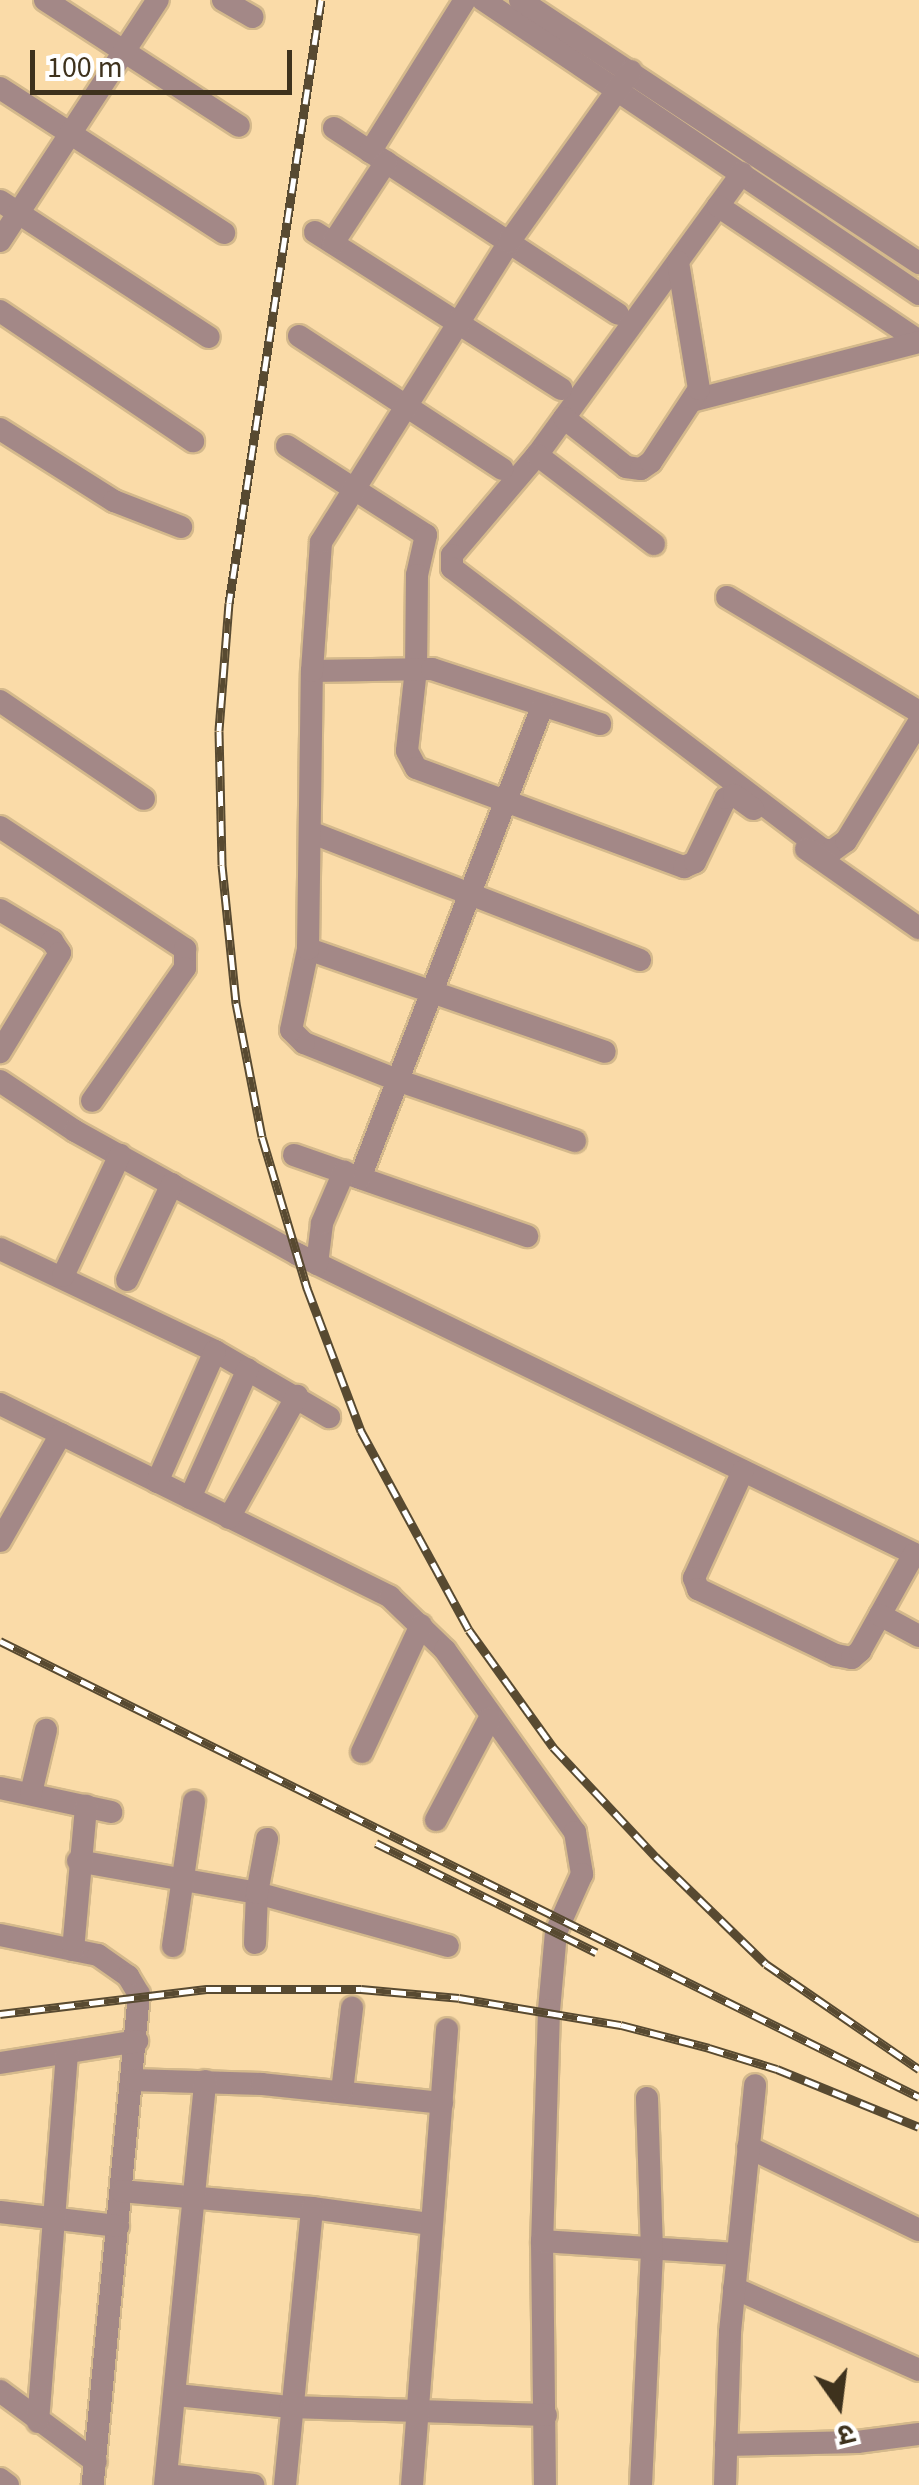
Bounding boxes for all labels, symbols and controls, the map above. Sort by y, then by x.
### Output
scale bar [35,30,298,92]
text: 100 m [47,46,123,89]
north arrow [789,2355,889,2455]
text: उ [833,2413,859,2455]

